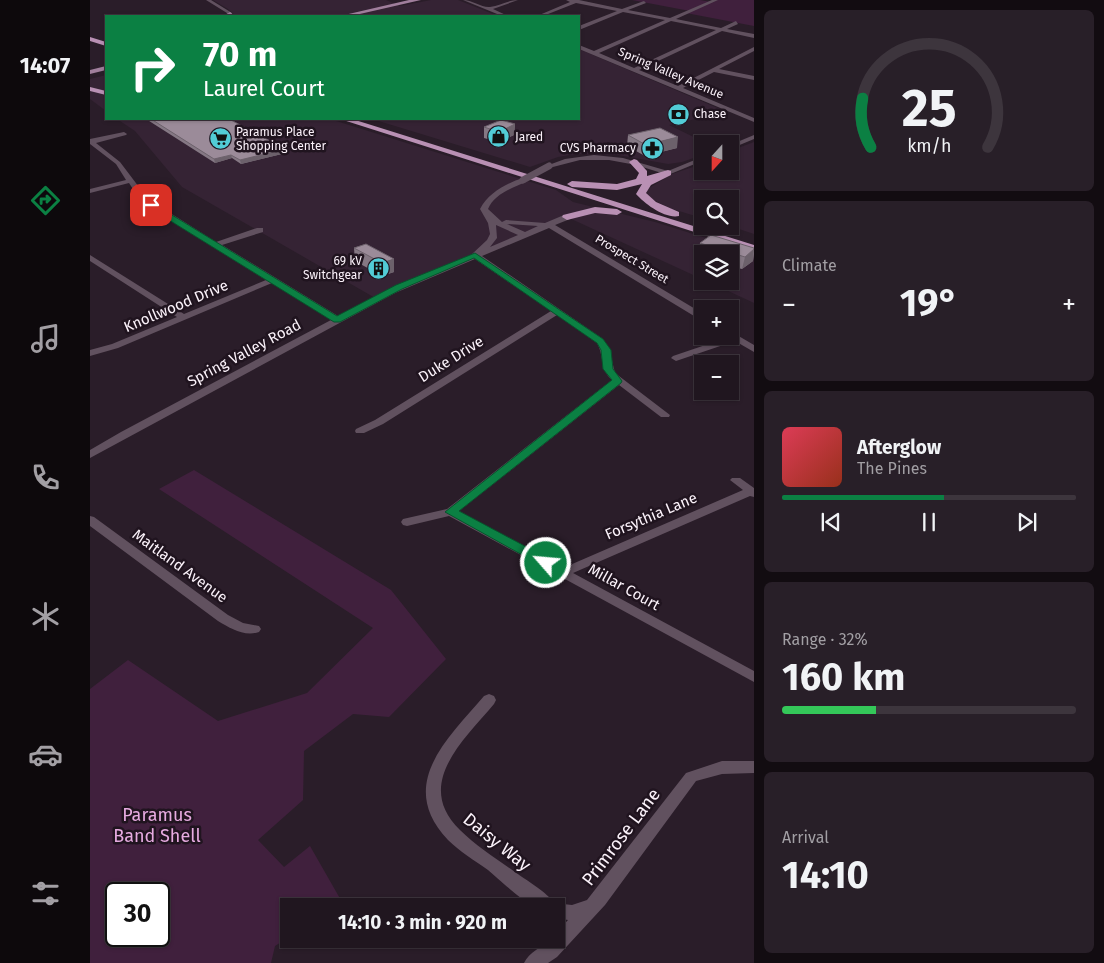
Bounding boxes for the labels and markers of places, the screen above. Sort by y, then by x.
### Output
bank icon: Chase [666,102,690,126]
place label: Chase [694,107,726,121]
place label: Paramus Place Shopping Center [236,125,326,153]
shop icon: Jared [487,125,511,149]
supermarket icon: Paramus Place Shopping Center [208,127,232,151]
place label: Jared [515,130,543,144]
pharmacy icon: CVS Pharmacy [640,136,664,160]
place label: CVS Pharmacy [560,141,636,155]
pin [130,184,172,226]
place label: 69 kV Switchgear [303,254,362,282]
building icon: 69 kV Switchgear [366,256,390,280]

